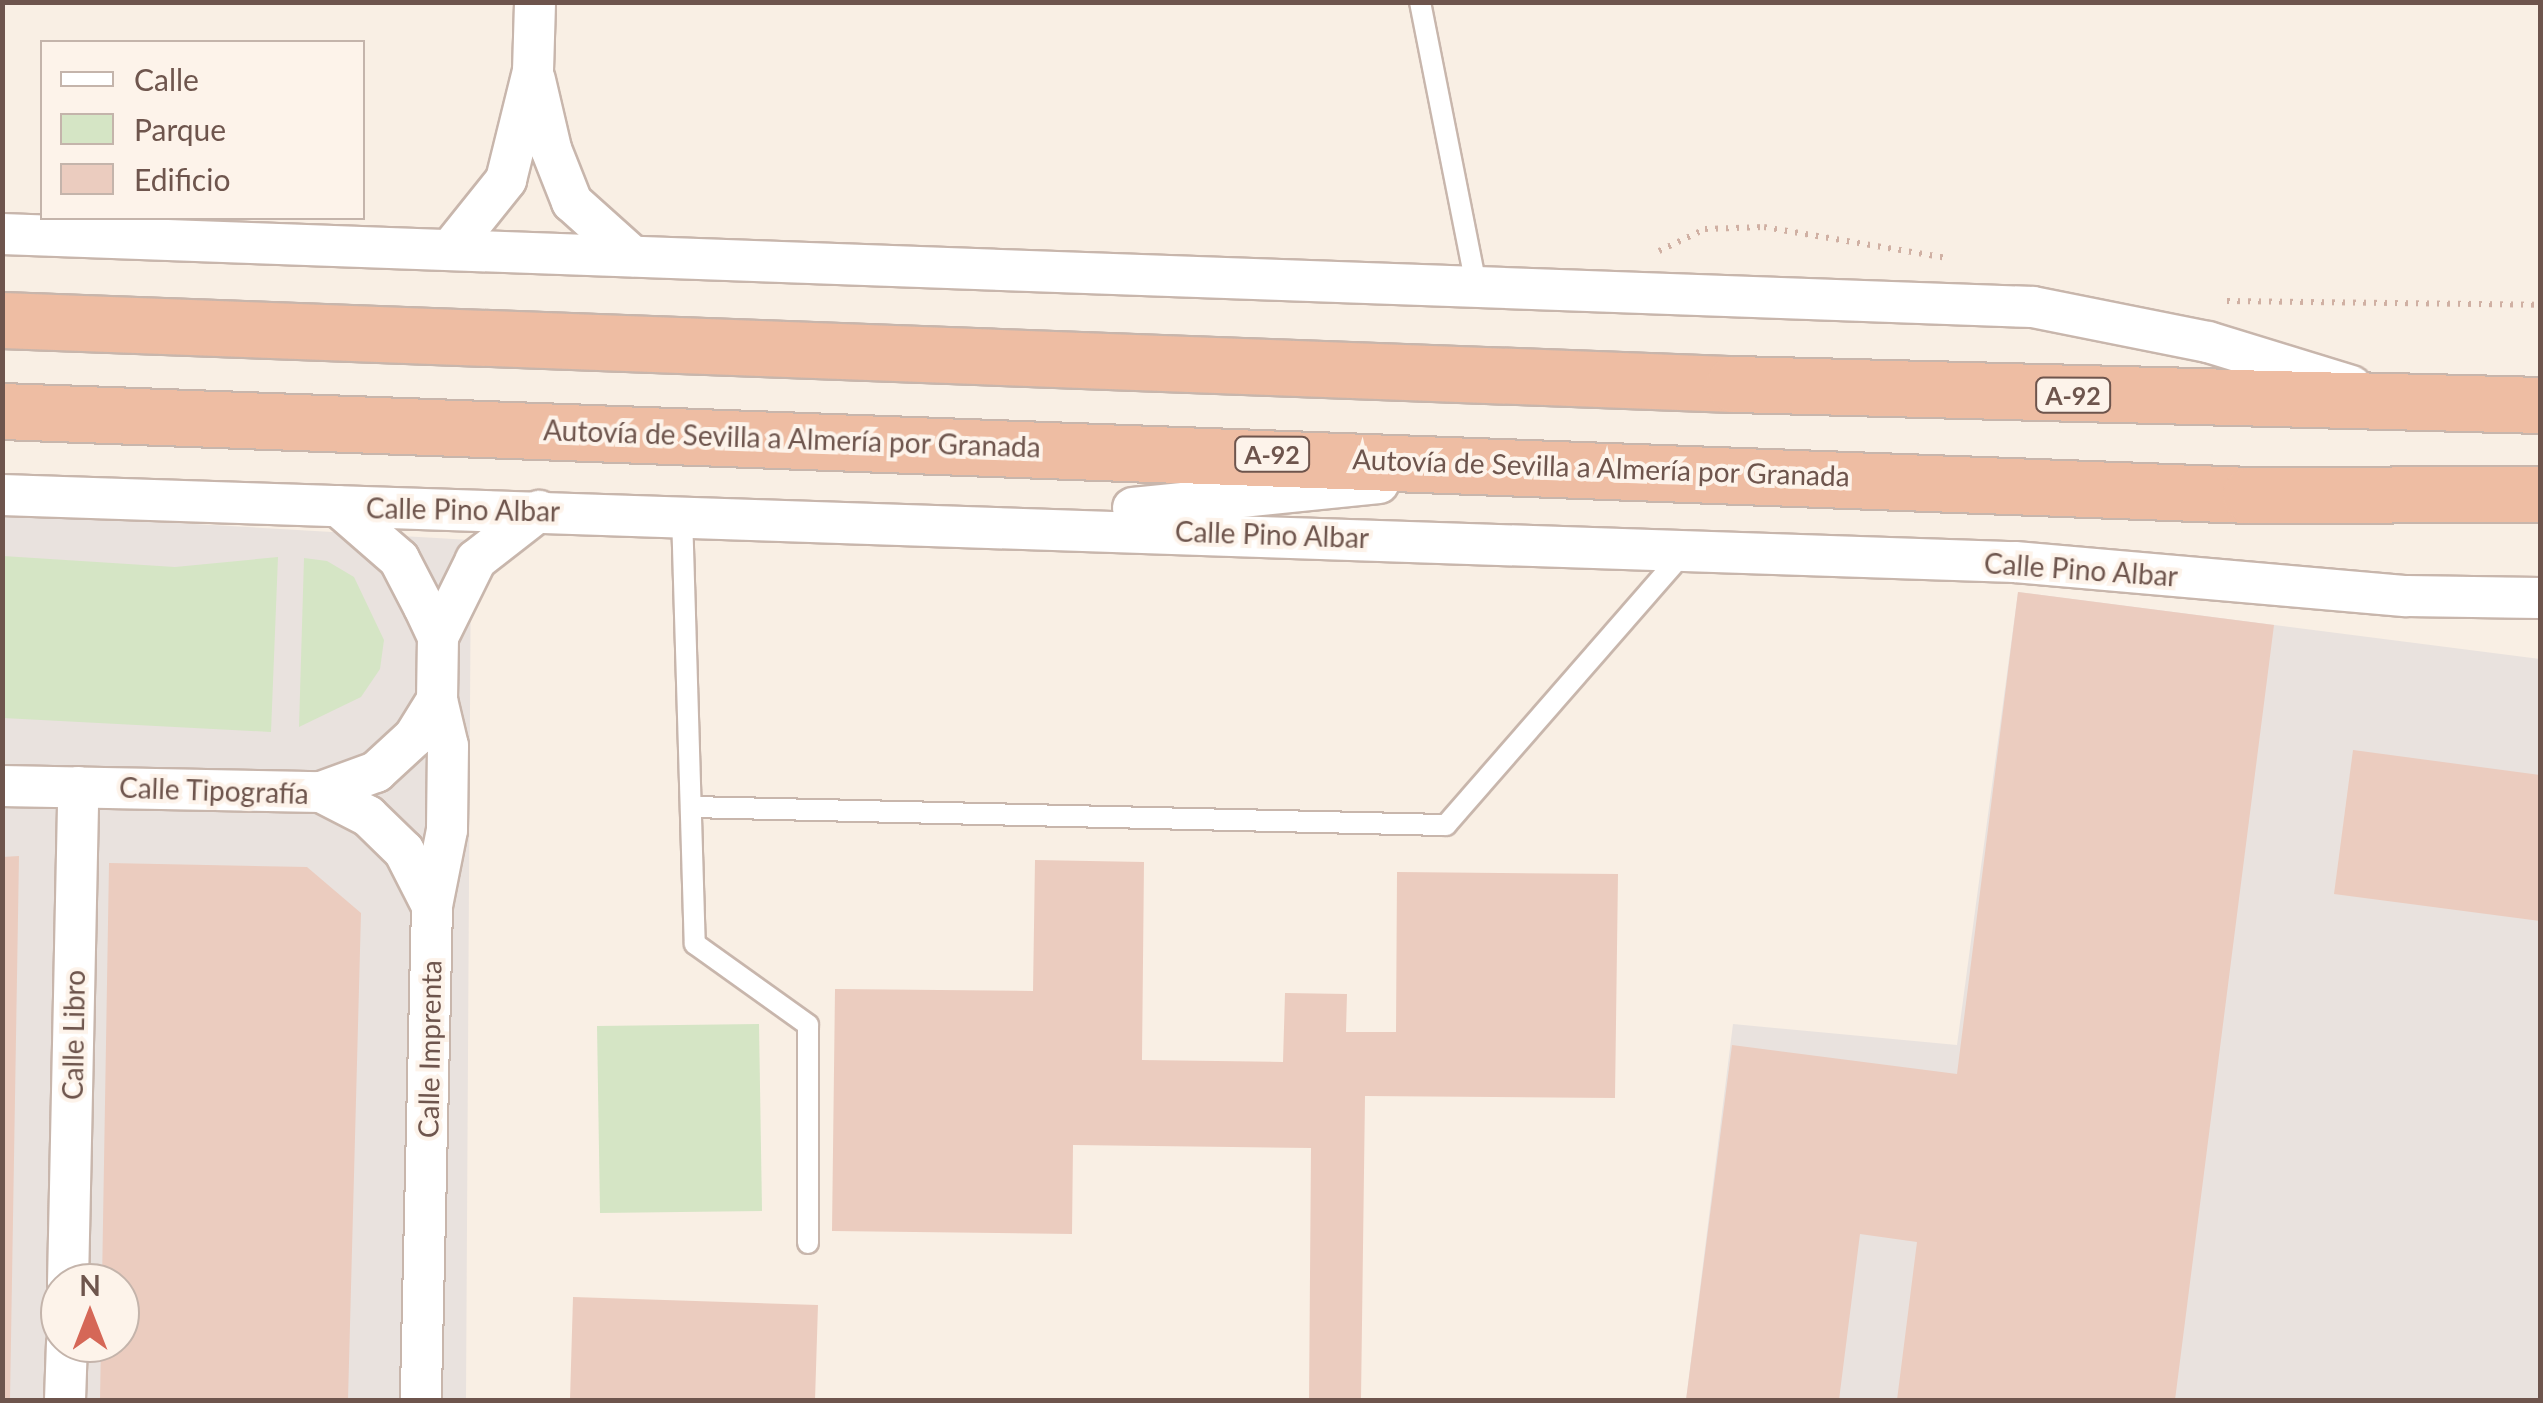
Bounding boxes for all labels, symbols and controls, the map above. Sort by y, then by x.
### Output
legend [40,40,365,220]
text: Calle [134,61,199,97]
text: Parque [134,111,226,147]
text: Edificio [134,161,230,197]
road number: A-92 [2033,375,2113,415]
street label: Autovía de Sevilla a Almería por Granada [542,412,1042,464]
road number: A-92 [1232,434,1312,474]
street label: Autovía de Sevilla a Almería por Granada [1351,441,1851,493]
street label: Calle Pino Albar [365,490,561,528]
street label: Calle Pino Albar [1174,514,1370,554]
street label: Calle Pino Albar [1982,545,2180,593]
street label: Calle Tipografía [118,770,310,810]
street label: Calle Imprenta [411,960,447,1138]
street label: Calle Libro [55,970,91,1100]
north arrow [40,1263,140,1363]
text: N [79,1268,101,1302]

